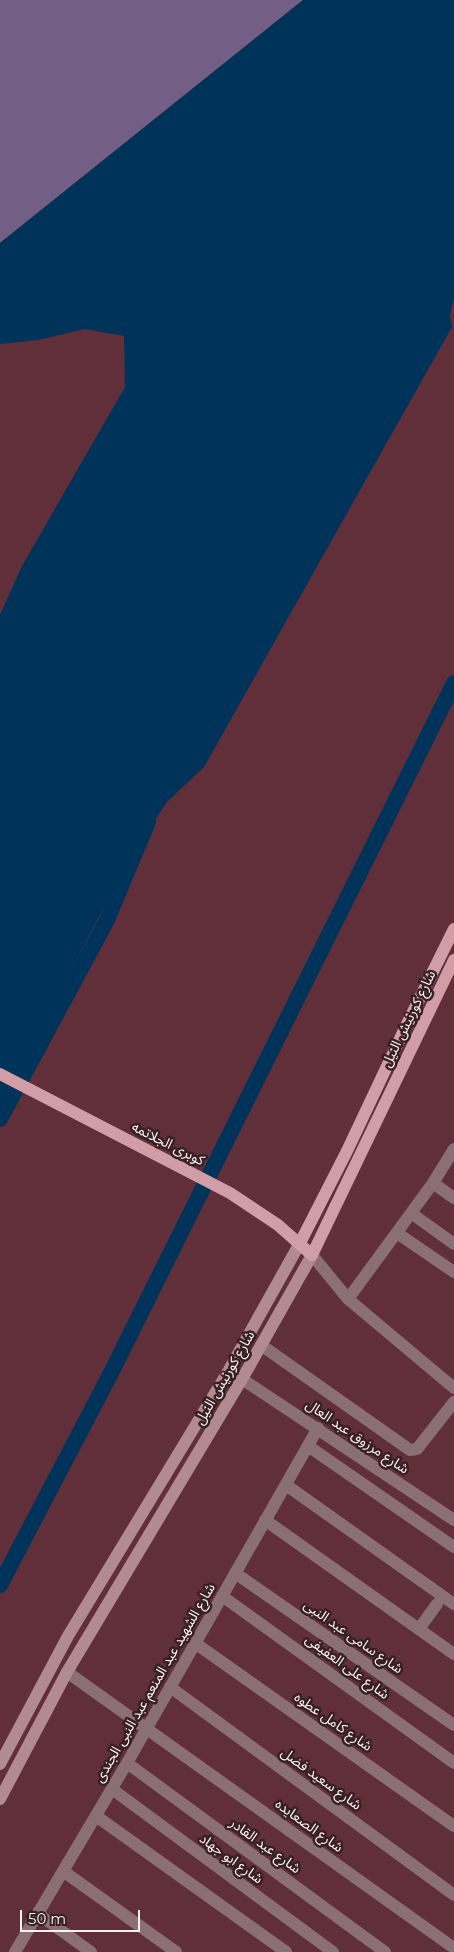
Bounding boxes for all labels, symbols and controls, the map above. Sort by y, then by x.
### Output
street label: شارع كورنيش النيل [378,968,440,1070]
street label: كوبرى الجلاتمه [129,1119,207,1169]
street label: شارع كورنيش النيل [191,1328,259,1428]
street label: شارع مرزوق عبد العال [302,1396,412,1478]
street label: شارع الشهيد عبد المنعم عبد النبى الجندى [91,1580,219,1786]
street label: شارع سامى عبد النبى [300,1597,406,1677]
street label: شارع على العفيفى [302,1631,392,1703]
street label: شارع كامل عطوه [291,1689,375,1755]
street label: شارع سعيد فضل [278,1744,364,1814]
street label: شارع الصعايده [272,1796,346,1856]
street label: شارع عبد القادر [226,1815,304,1877]
street label: شارع ابو جهاد [196,1830,266,1888]
scale bar [22,1900,142,1932]
text: 50 m [28,1909,66,1928]

